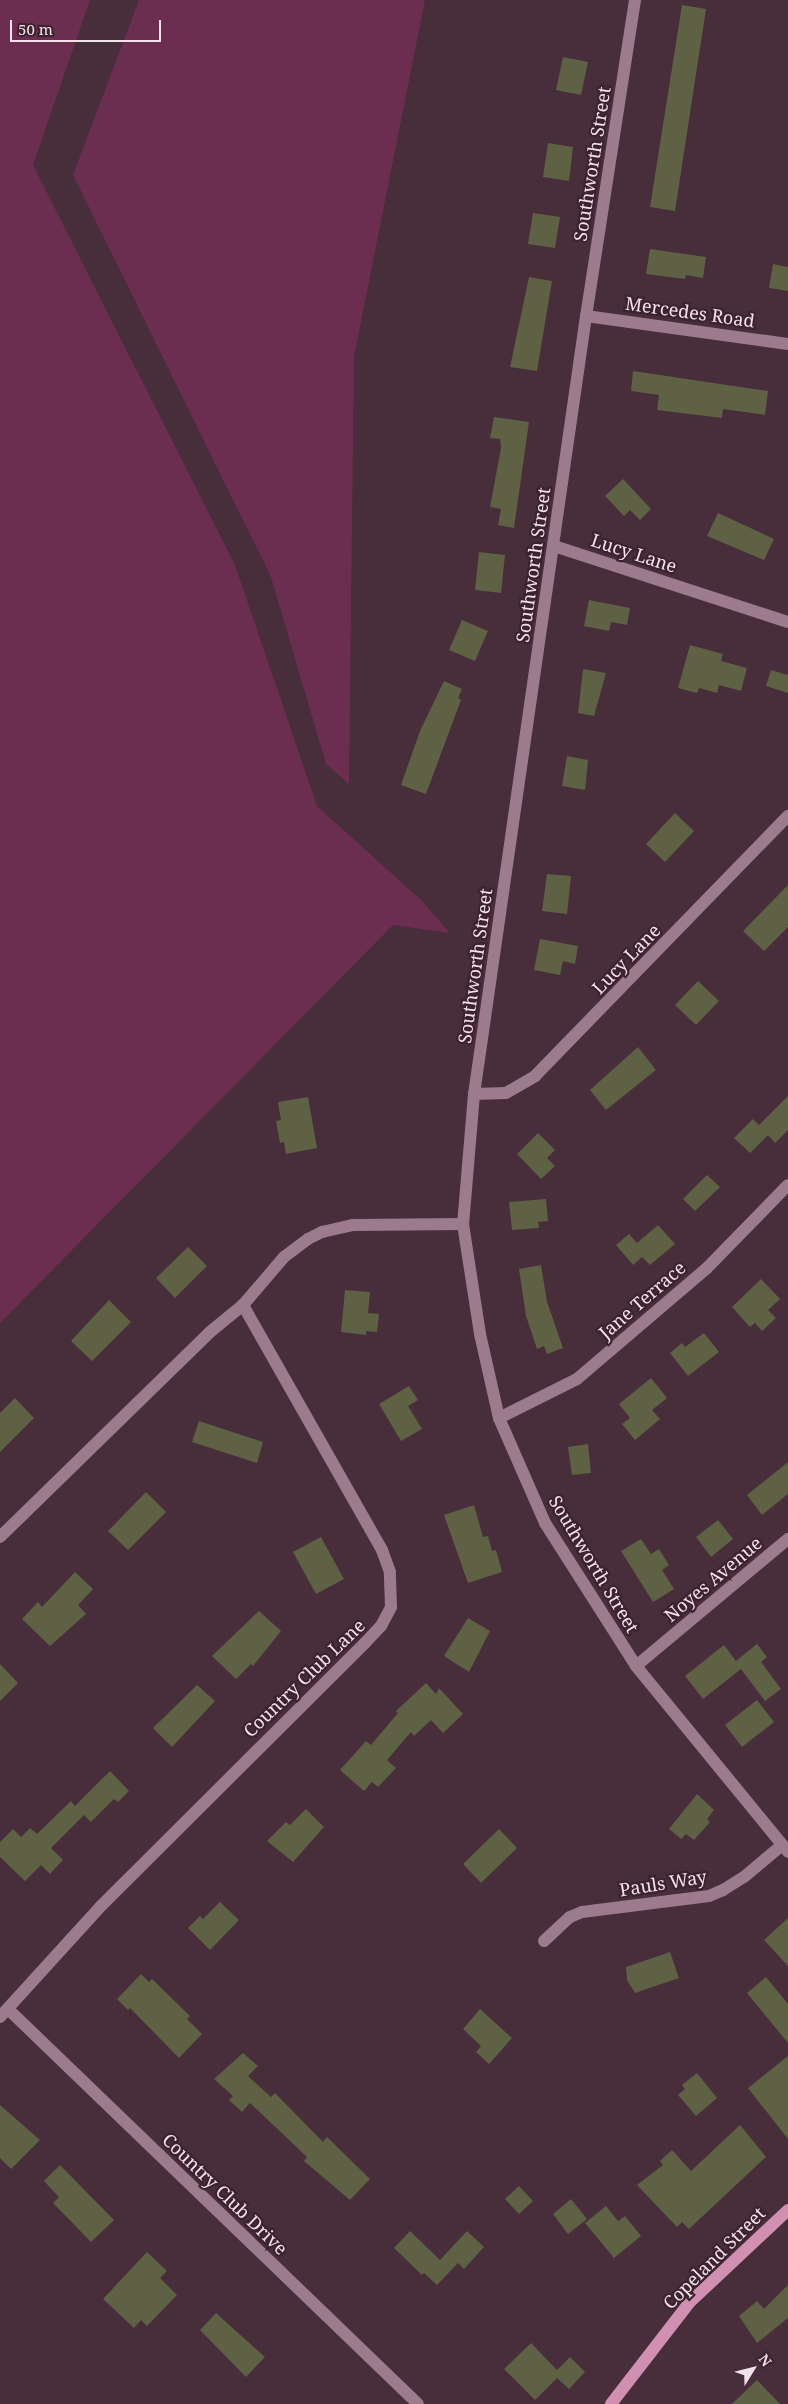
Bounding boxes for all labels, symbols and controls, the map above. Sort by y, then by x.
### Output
scale bar [12,10,164,42]
text: 50 m [18,19,53,39]
street label: Southworth Street [569,85,615,243]
street label: Mercedes Road [624,292,756,332]
street label: Southworth Street [511,486,555,644]
street label: Lucy Lane [588,529,680,577]
street label: Southworth Street [453,887,497,1045]
street label: Lucy Lane [587,920,665,998]
street label: Jane Terrace [594,1257,690,1343]
street label: Southworth Street [544,1491,644,1637]
street label: Noyes Avenue [660,1532,766,1626]
street label: Country Club Lane [239,1614,369,1742]
street label: Pauls Way [618,1865,708,1901]
street label: Country Club Drive [158,2129,292,2259]
street label: Copeland Street [658,2202,770,2314]
north arrow [728,2344,778,2394]
text: N [755,2350,776,2370]

